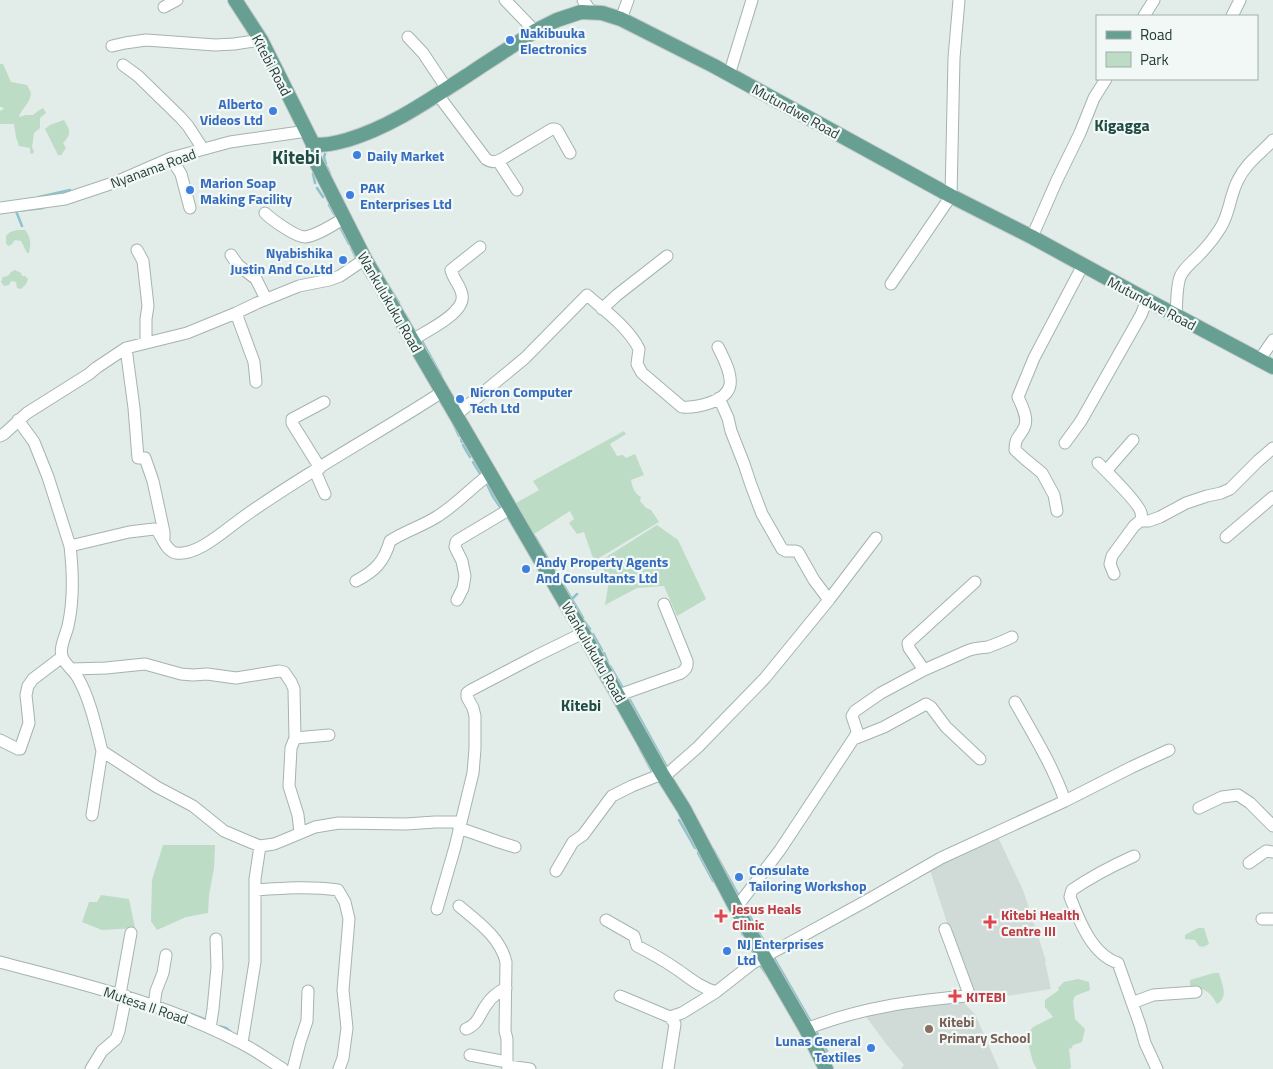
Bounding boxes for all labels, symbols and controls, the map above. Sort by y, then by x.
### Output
legend [1096,15,1258,80]
place label: Nakibuuka Electronics [520,22,587,59]
text: Road [1140,23,1172,46]
street label: Kitebi Road [247,31,297,99]
marker: Nakibuuka Electronics [504,34,516,46]
text: Park [1140,48,1169,71]
street label: Mutundwe Road [748,78,844,144]
place label: Alberto Videos Ltd [200,93,263,130]
marker: Alberto Videos Ltd [267,105,279,117]
district label: Kigagga [1094,113,1150,137]
district label: Kitebi [272,142,320,171]
street label: Nyanama Road [107,143,199,193]
place label: Daily Market [367,145,444,166]
marker: Daily Market [351,149,363,161]
place label: Marion Soap Making Facility [200,172,292,209]
place label: PAK Enterprises Ltd [360,177,452,214]
marker: Marion Soap Making Facility [184,184,196,196]
marker: PAK Enterprises Ltd [344,189,356,201]
place label: Nyabishika Justin And Co.Ltd [230,242,333,279]
street label: Wankulukuku Road [353,248,427,356]
marker: Nyabishika Justin And Co.Ltd [337,254,349,266]
street label: Mutundwe Road [1104,271,1200,335]
place label: Nicron Computer Tech Ltd [470,381,573,418]
marker: Nicron Computer Tech Ltd [454,393,466,405]
place label: Andy Property Agents And Consultants Ltd [536,551,669,588]
marker: Andy Property Agents And Consultants Ltd [520,563,532,575]
street label: Wankulukuku Road [557,598,631,706]
district label: Kitebi [561,693,601,717]
place label: Consulate Tailoring Workshop [749,859,867,896]
marker: Consulate Tailoring Workshop [733,871,745,883]
place label: Jesus Heals Clinic [732,898,802,935]
place label: Kitebi Health Centre III [1001,904,1080,941]
marker: Jesus Heals Clinic [714,909,728,923]
marker: Kitebi Health Centre III [983,915,997,929]
place label: NJ Enterprises Ltd [737,933,824,970]
marker: NJ Enterprises Ltd [721,945,733,957]
street label: Mutesa II Road [101,981,191,1029]
place label: KITEBI [966,986,1006,1007]
marker: KITEBI [948,989,962,1003]
place label: Kitebi Primary School [939,1011,1031,1048]
marker: Kitebi Primary School [923,1023,935,1035]
place label: Lunas General Textiles [775,1030,861,1067]
marker: Lunas General Textiles [865,1042,877,1054]

